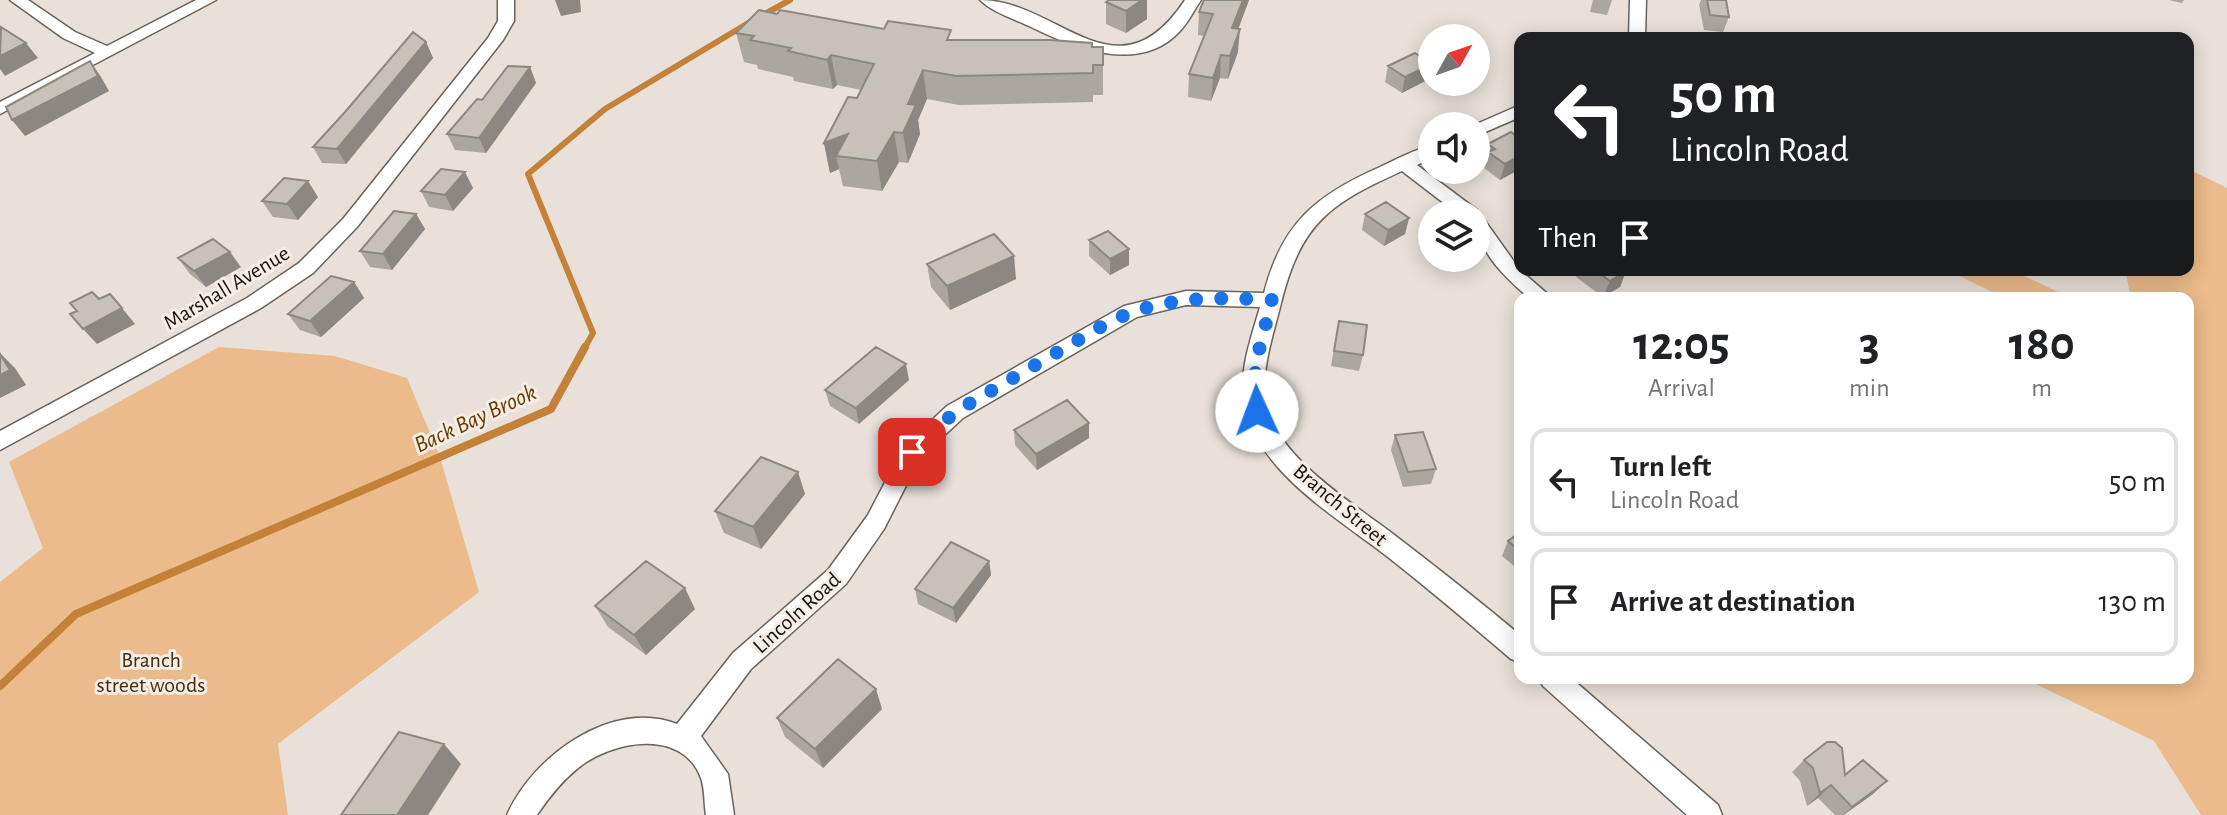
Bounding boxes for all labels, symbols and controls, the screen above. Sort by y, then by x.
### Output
north arrow [1418,24,1490,96]
map controls [1418,24,1490,272]
icon: left [1538,64,1642,168]
text: 50 m [1670,67,1777,123]
button: sound [1418,112,1490,184]
text: Lincoln Road [1670,132,1849,168]
button: layers [1418,200,1490,272]
icon: arrive [1613,216,1657,260]
text: Then [1538,223,1597,253]
street label: Marshall Avenue [160,242,293,334]
text: 12:05 [1633,321,1730,369]
text: 3 [1859,321,1880,369]
text: 180 [2009,321,2075,369]
position arrow [1215,369,1299,453]
text: Arrival [1648,375,1715,401]
text: min [1849,375,1890,401]
text: m [2031,375,2052,401]
water label: Back Bay Brook [411,380,540,458]
pin [878,418,946,486]
icon: arrive [890,430,934,474]
text: Turn left [1610,452,1711,482]
street label: Branch Street [1289,459,1392,550]
icon: left [1542,460,1586,504]
text: 50 m [2109,467,2166,497]
text: Lincoln Road [1610,487,1739,513]
street label: Lincoln Road [749,568,845,657]
icon: arrive [1542,580,1586,624]
text: Arrive at destination [1610,587,1856,617]
text: 130 m [2099,587,2166,617]
park label: Branch street woods [97,649,205,696]

